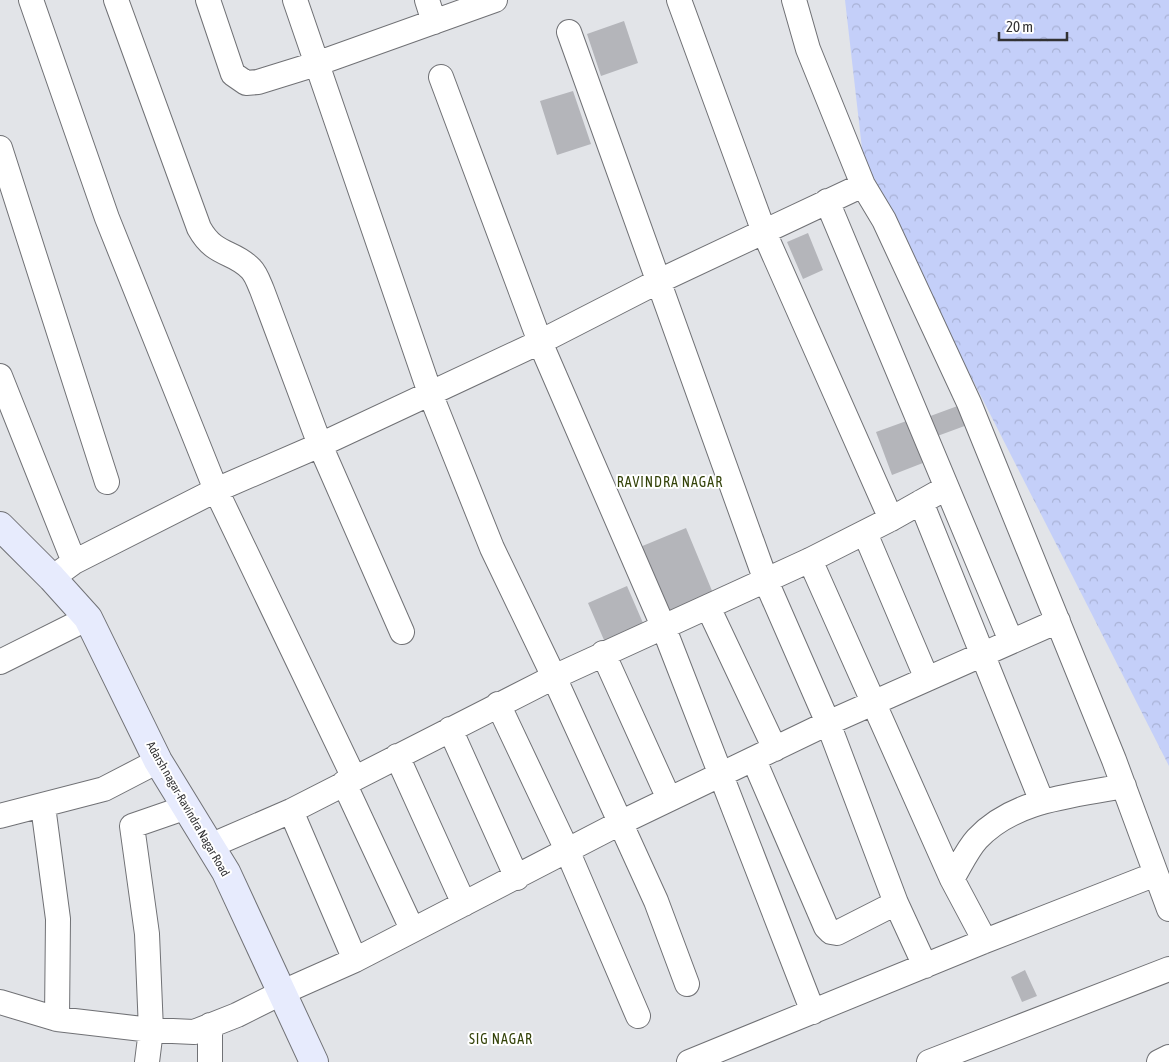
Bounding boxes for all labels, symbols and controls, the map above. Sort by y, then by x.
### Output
scale bar [999,10,1066,42]
text: 20 m [1006,18,1033,35]
district label: RAVINDRA NAGAR [617,474,723,490]
street label: Adarsh nagar-Ravindra Nagar Road [144,739,232,879]
district label: SIG NAGAR [469,1031,533,1047]

